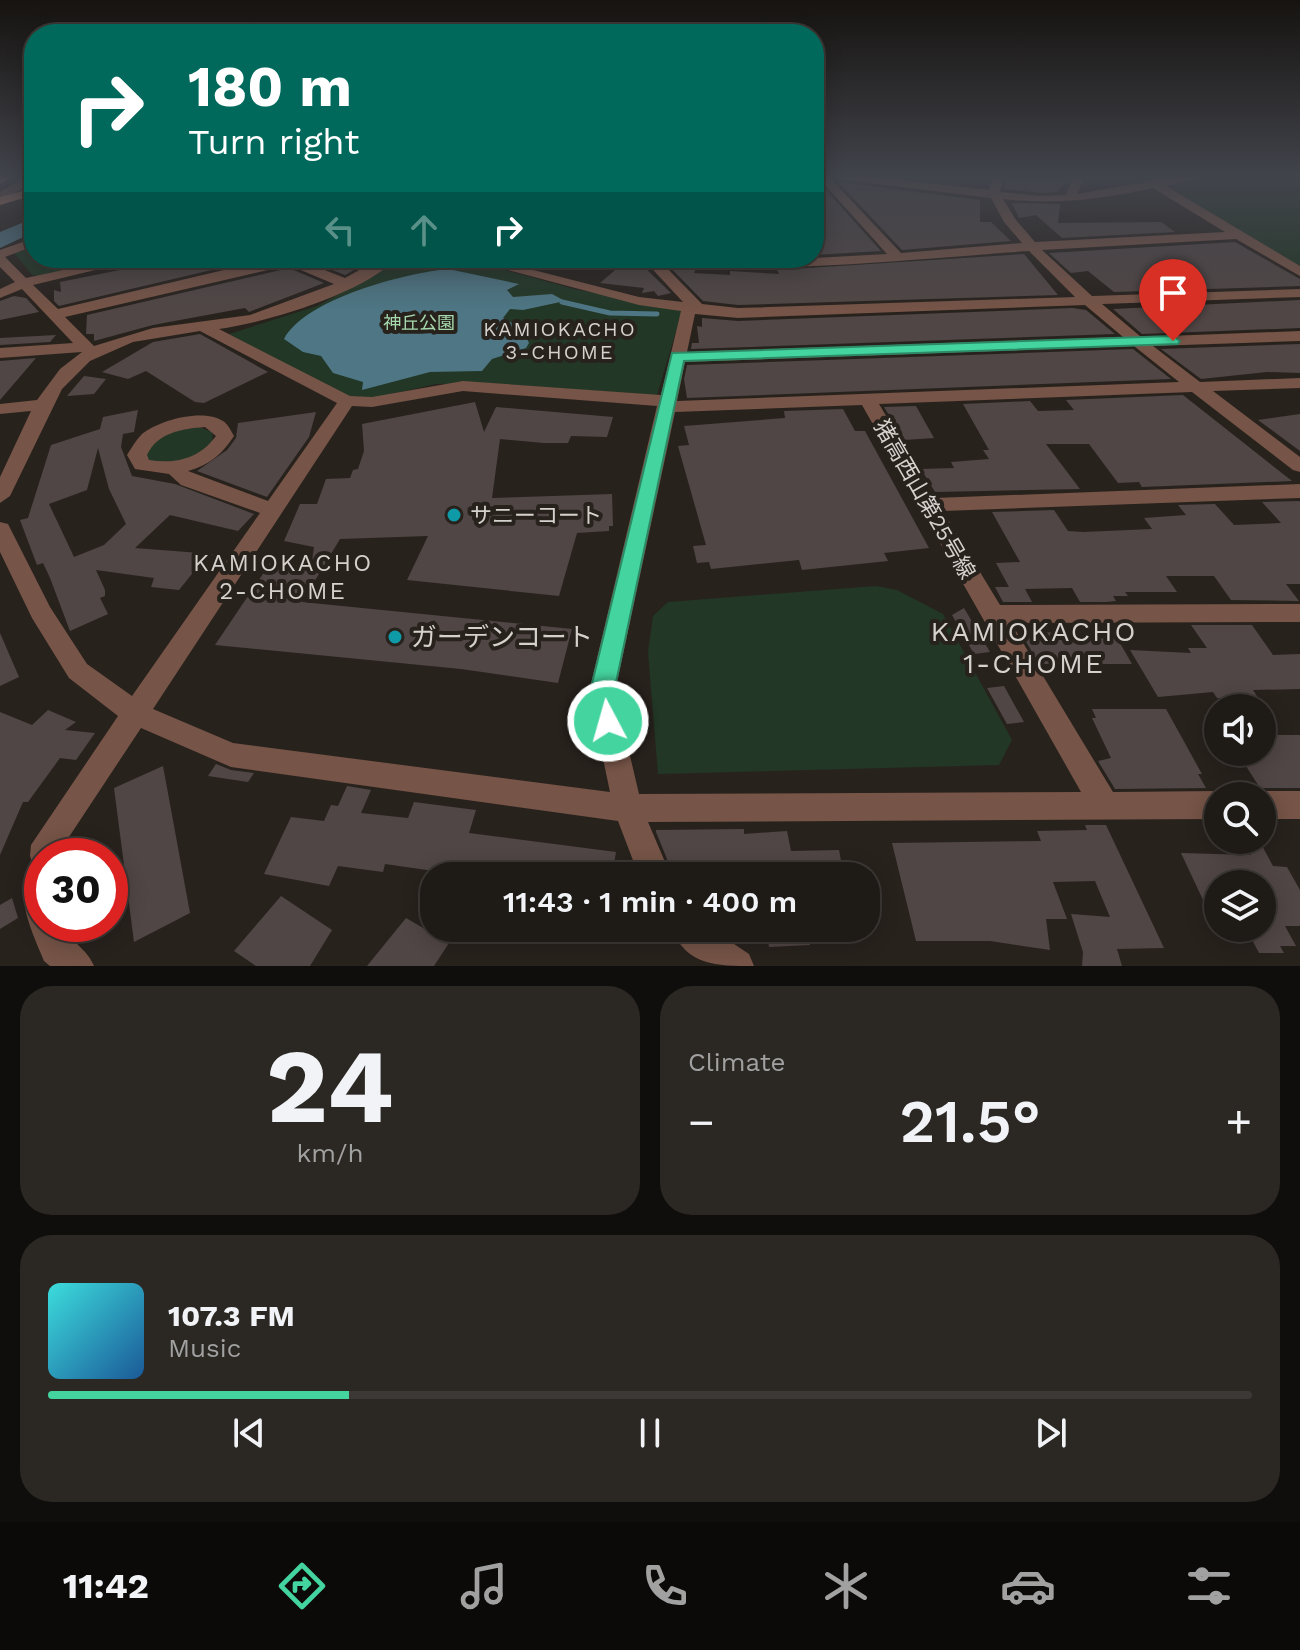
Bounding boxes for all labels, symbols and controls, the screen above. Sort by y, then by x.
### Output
text: 180 m [188,54,352,120]
icon: right [56,56,160,160]
text: Turn right [188,121,359,163]
icon: left [318,208,362,252]
icon: ahead [402,208,446,252]
icon: right [486,208,530,252]
pin [1139,259,1207,341]
icon: arrive [1151,271,1195,315]
park label: 神丘公園 [383,312,455,333]
district label: KAMIOKACHO 3-CHOME [483,317,637,364]
street label: 猪高西山第25号線 [869,415,980,583]
place label: サニーコート [470,503,602,528]
marker: サニーコート [445,506,463,524]
district label: KAMIOKACHO 2-CHOME [193,549,373,605]
district label: KAMIOKACHO 1-CHOME [931,615,1137,680]
place label: ガーデンコート [411,622,593,652]
marker: ガーデンコート [386,628,404,646]
position arrow [566,679,650,763]
map controls [1204,694,1276,942]
button: sound [1204,694,1276,766]
button: search [1204,782,1276,854]
speed limit sign: 30 [24,838,128,942]
button: layers [1204,870,1276,942]
text: 11:43 · 1 min · 400 m [503,884,797,919]
text: 24 [266,1025,394,1147]
text: Climate [688,1047,786,1077]
text: 21.5° [899,1086,1041,1157]
text: − [688,1096,715,1148]
text: + [1225,1096,1252,1148]
text: km/h [297,1138,363,1168]
text: 107.3 FM [168,1298,295,1333]
text: Music [168,1333,241,1363]
icon: previous [227,1411,271,1455]
icon: pause [628,1411,672,1455]
icon: next [1029,1411,1073,1455]
icon: directions [274,1558,330,1614]
icon: music [456,1558,512,1614]
icon: phone [637,1558,693,1614]
icon: climate [818,1558,874,1614]
icon: car [1000,1558,1056,1614]
icon: filters [1181,1558,1237,1614]
text: 11:42 [63,1565,149,1607]

